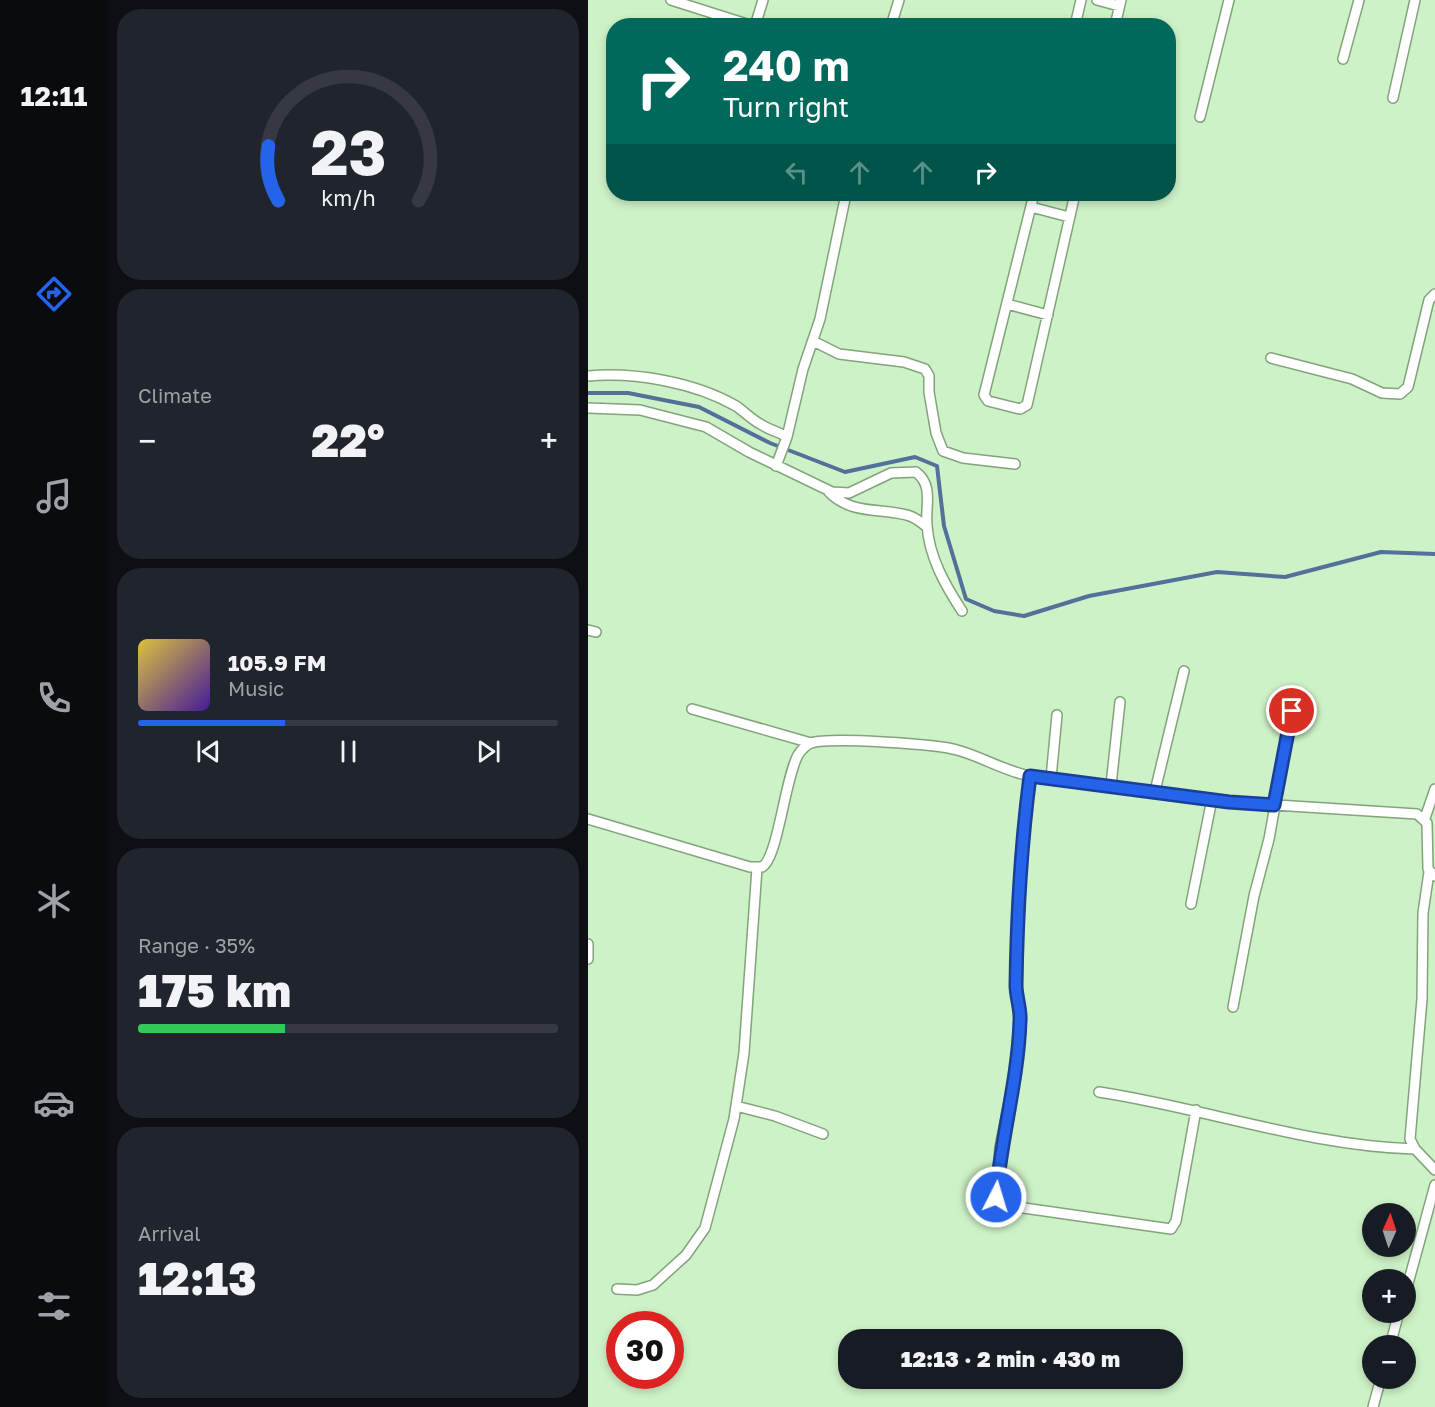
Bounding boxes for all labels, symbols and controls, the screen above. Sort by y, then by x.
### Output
text: 240 m [723,40,849,90]
icon: right [624,42,702,120]
text: 12:11 [21,80,87,112]
text: Turn right [723,91,849,123]
text: 23 [310,114,386,189]
icon: left [780,156,813,189]
icon: ahead [843,156,876,189]
icon: ahead [906,156,939,189]
icon: right [969,156,1002,189]
text: km/h [321,186,375,212]
icon: directions [33,273,75,315]
text: Climate [138,383,212,407]
text: 22° [311,413,385,467]
text: − [138,421,156,460]
text: + [540,421,558,460]
icon: music [33,475,75,517]
text: 105.9 FM [228,649,326,676]
text: Music [228,676,284,700]
icon: phone [33,677,75,719]
pin [1266,685,1317,736]
icon: arrive [1275,694,1308,727]
icon: previous [192,735,225,768]
icon: pause [332,735,365,768]
icon: next [472,735,505,768]
icon: climate [33,880,75,922]
text: Range · 35% [138,933,255,957]
text: 175 km [138,963,291,1017]
icon: car [33,1082,75,1124]
position arrow [964,1165,1028,1229]
north arrow [1362,1203,1416,1257]
map controls [1362,1203,1416,1389]
text: Arrival [138,1221,201,1245]
text: 12:13 [138,1251,257,1305]
button: + [1362,1269,1416,1323]
icon: filters [33,1285,75,1327]
speed limit sign: 30 [606,1311,684,1389]
button: − [1362,1335,1416,1389]
text: 12:13 · 2 min · 430 m [901,1345,1120,1372]

